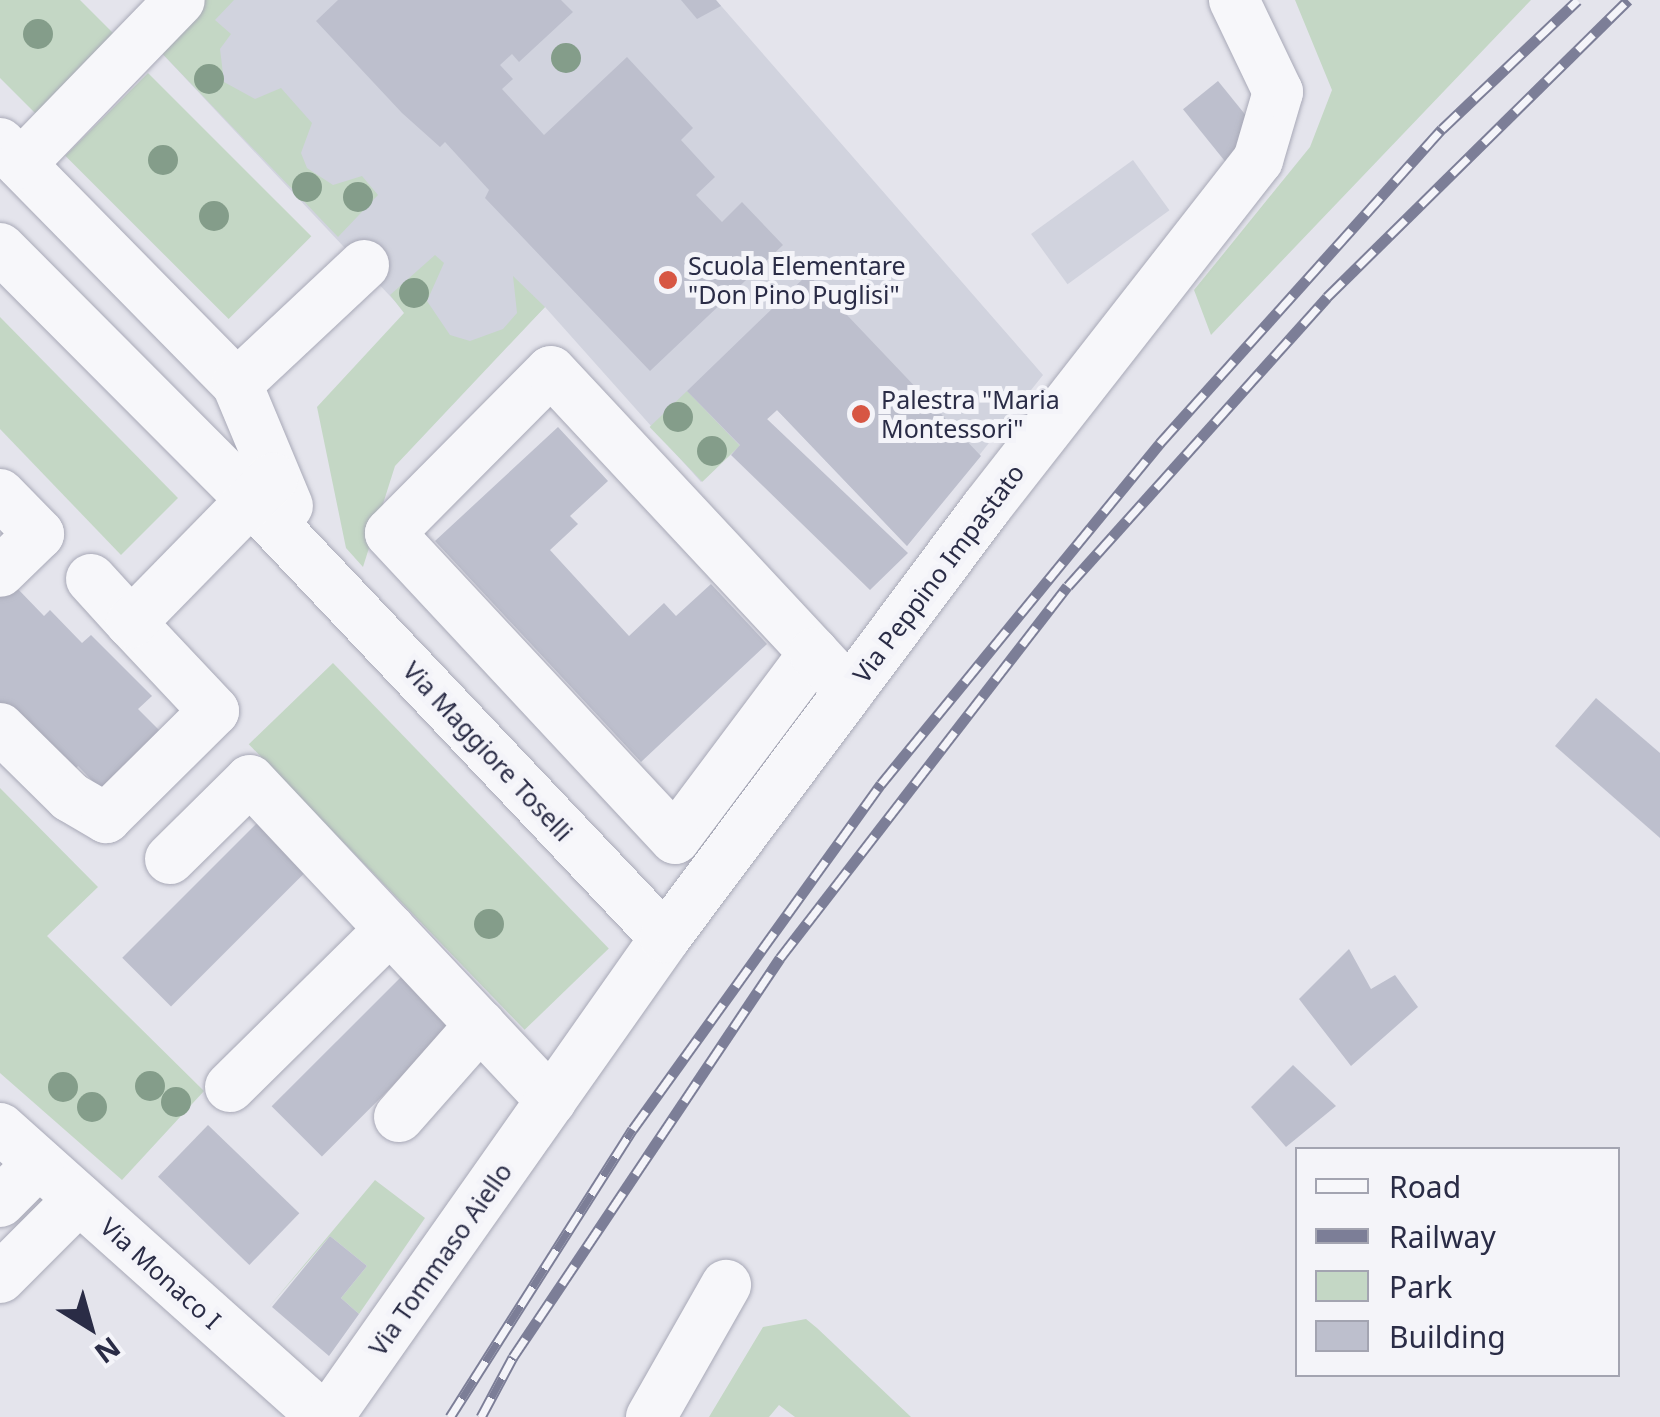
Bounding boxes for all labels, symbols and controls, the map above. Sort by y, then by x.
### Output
place label: Scuola Elementare "Don Pino Puglisi" [688,251,906,310]
marker: Scuola Elementare "Don Pino Puglisi" [657,269,679,291]
place label: Palestra "Maria Montessori" [881,385,1060,444]
marker: Palestra "Maria Montessori" [850,403,872,425]
street label: Via Peppino Impastato [846,458,1030,688]
street label: Via Maggiore Toselli [397,655,579,847]
legend [1295,1147,1620,1377]
street label: Via Tommaso Aiello [362,1157,518,1361]
text: Road [1389,1166,1461,1207]
street label: Via Monaco I [95,1211,227,1335]
text: Railway [1389,1216,1496,1257]
text: Park [1389,1266,1452,1307]
north arrow [40,1277,140,1377]
text: Building [1389,1316,1506,1357]
text: N [88,1329,129,1373]

